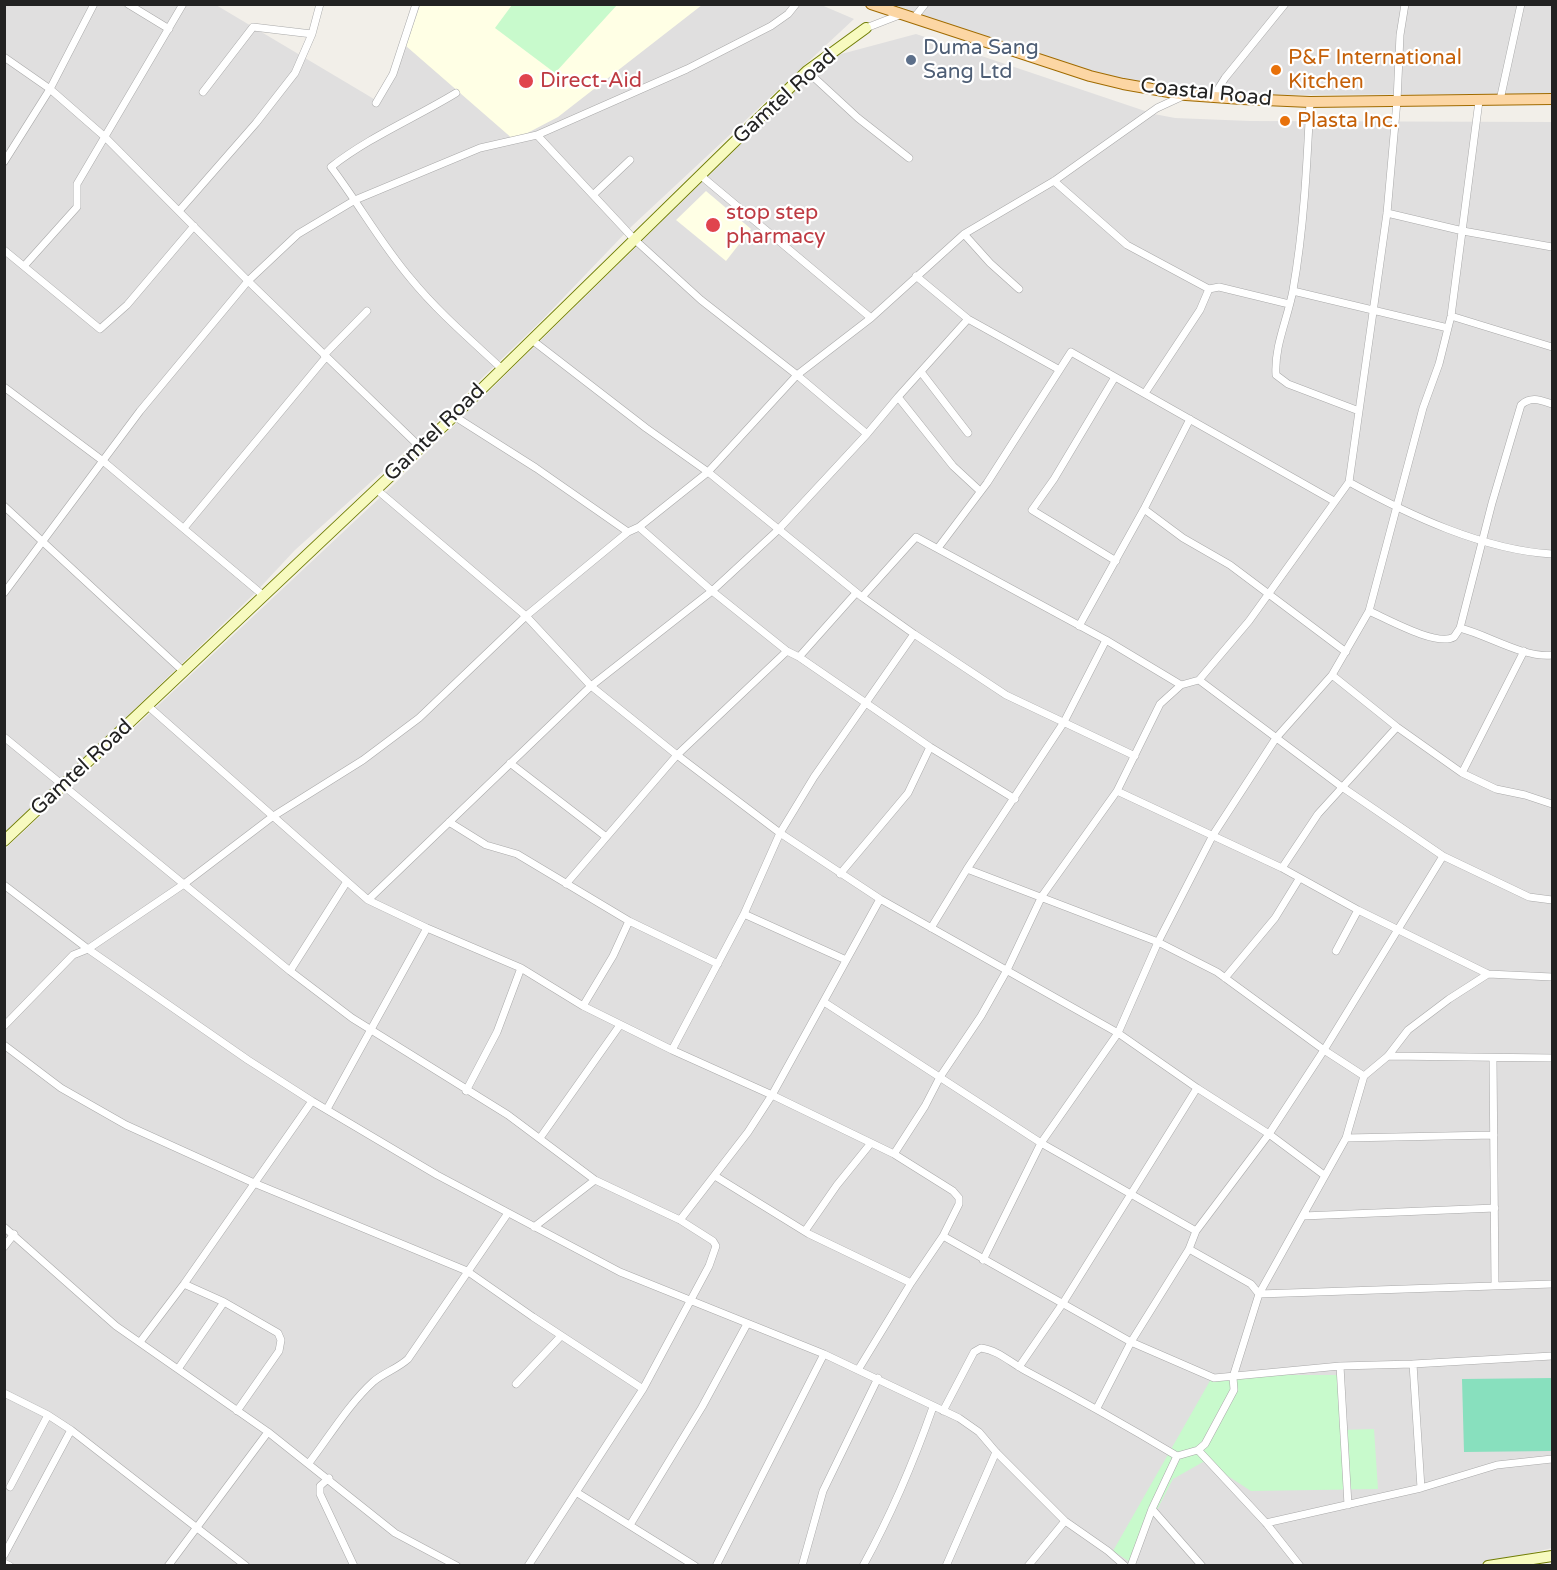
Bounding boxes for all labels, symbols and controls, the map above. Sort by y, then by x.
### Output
place label: Duma Sang Sang Ltd [923,35,1039,85]
street label: Gamtel Road [728,44,842,150]
place label: P&F International Kitchen [1288,45,1462,95]
marker: Duma Sang Sang Ltd [904,53,918,67]
marker: P&F International Kitchen [1269,63,1283,77]
place label: Direct-Aid [540,68,642,94]
marker: Direct-Aid [517,72,535,90]
street label: Coastal Road [1139,74,1273,112]
place label: Plasta Inc. [1297,108,1399,134]
marker: Plasta Inc. [1278,114,1292,128]
place label: stop step pharmacy [726,200,825,250]
marker: stop step pharmacy [704,216,722,234]
street label: Gamtel Road [380,379,490,487]
street label: Gamtel Road [26,714,138,822]

